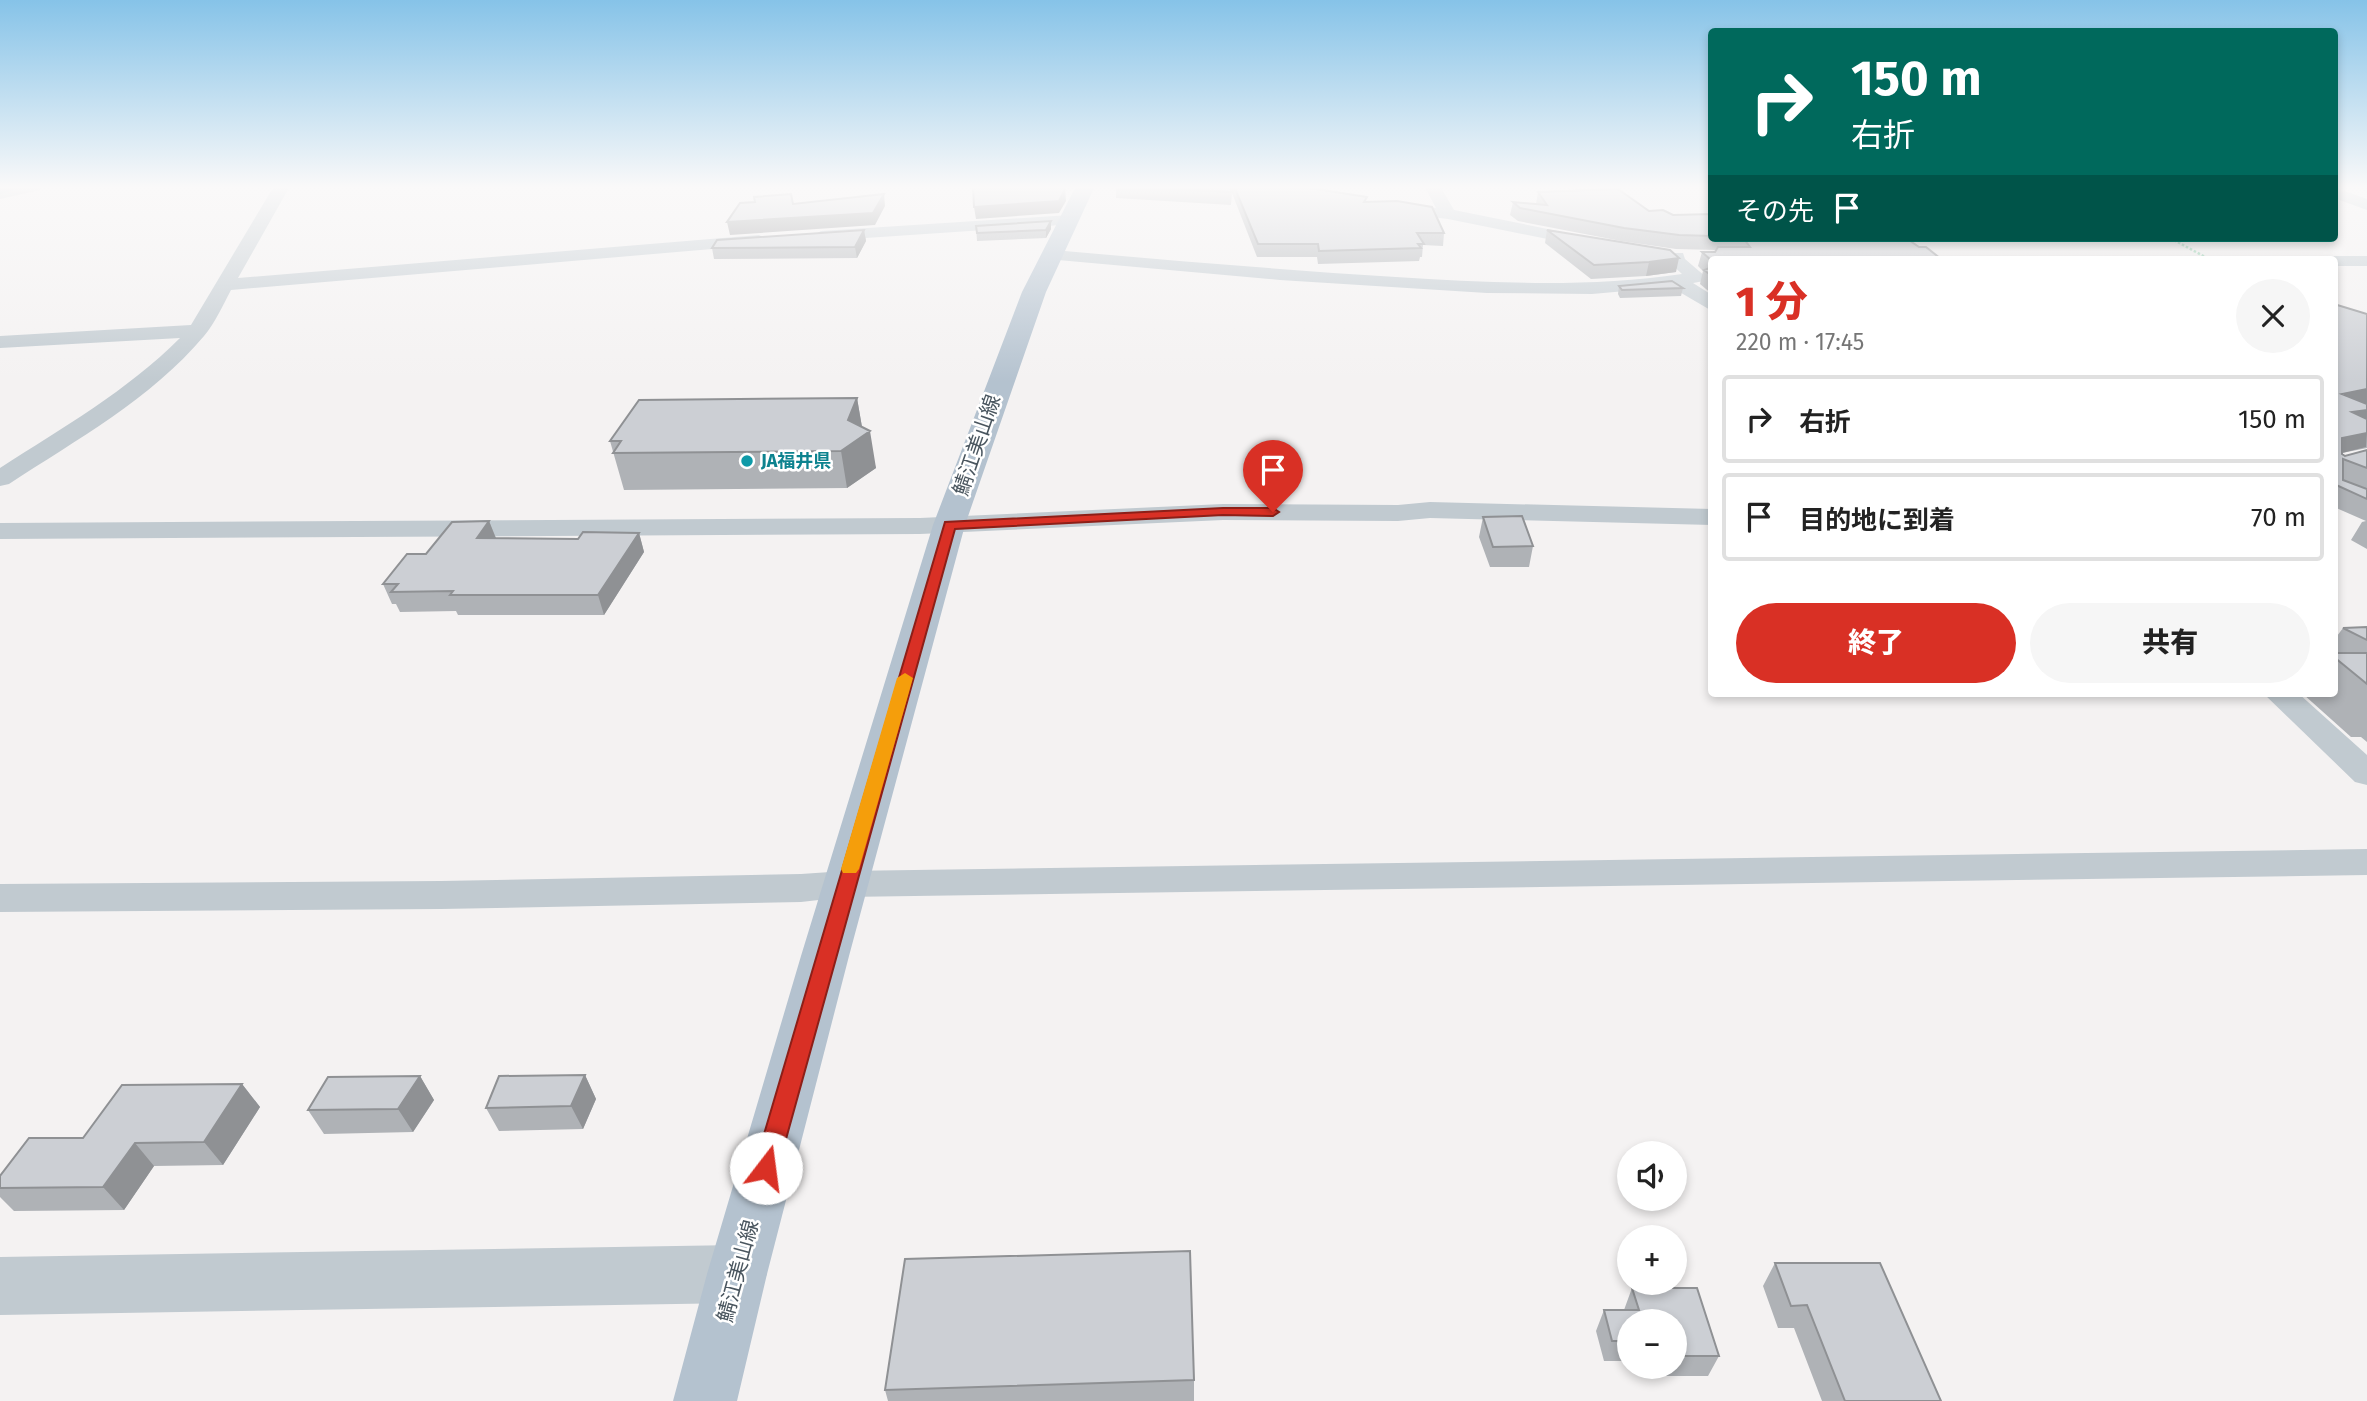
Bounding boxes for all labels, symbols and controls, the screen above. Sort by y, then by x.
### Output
text: 150 m [1851,49,1982,108]
icon: right [1736,56,1827,147]
text: 右折 [1851,116,1915,154]
icon: arrive [1828,189,1866,227]
text: その先 [1736,196,1814,227]
text: 1 分 [1736,277,1807,327]
button: close [2236,279,2310,353]
text: 220 m · 17:45 [1736,328,1864,356]
street label: 鯖江美山線 [948,391,1006,499]
icon: right [1740,400,1778,438]
text: 150 m [2238,404,2306,435]
text: 右折 [1799,407,1851,438]
pin [1243,440,1303,512]
place label: JA福井県 [760,450,831,472]
icon: arrive [1254,451,1292,489]
marker: JA福井県 [739,453,755,469]
icon: arrive [1740,498,1778,536]
text: 70 m [2251,502,2306,533]
text: 目的地に到着 [1799,505,1955,536]
button: 終了 [1736,603,2016,683]
button: 共有 [2030,603,2310,683]
position arrow [729,1131,803,1205]
map controls [1617,1141,1687,1379]
button: sound [1617,1141,1687,1211]
street label: 鯖江美山線 [712,1217,764,1325]
button: + [1617,1225,1687,1295]
button: − [1617,1309,1687,1379]

